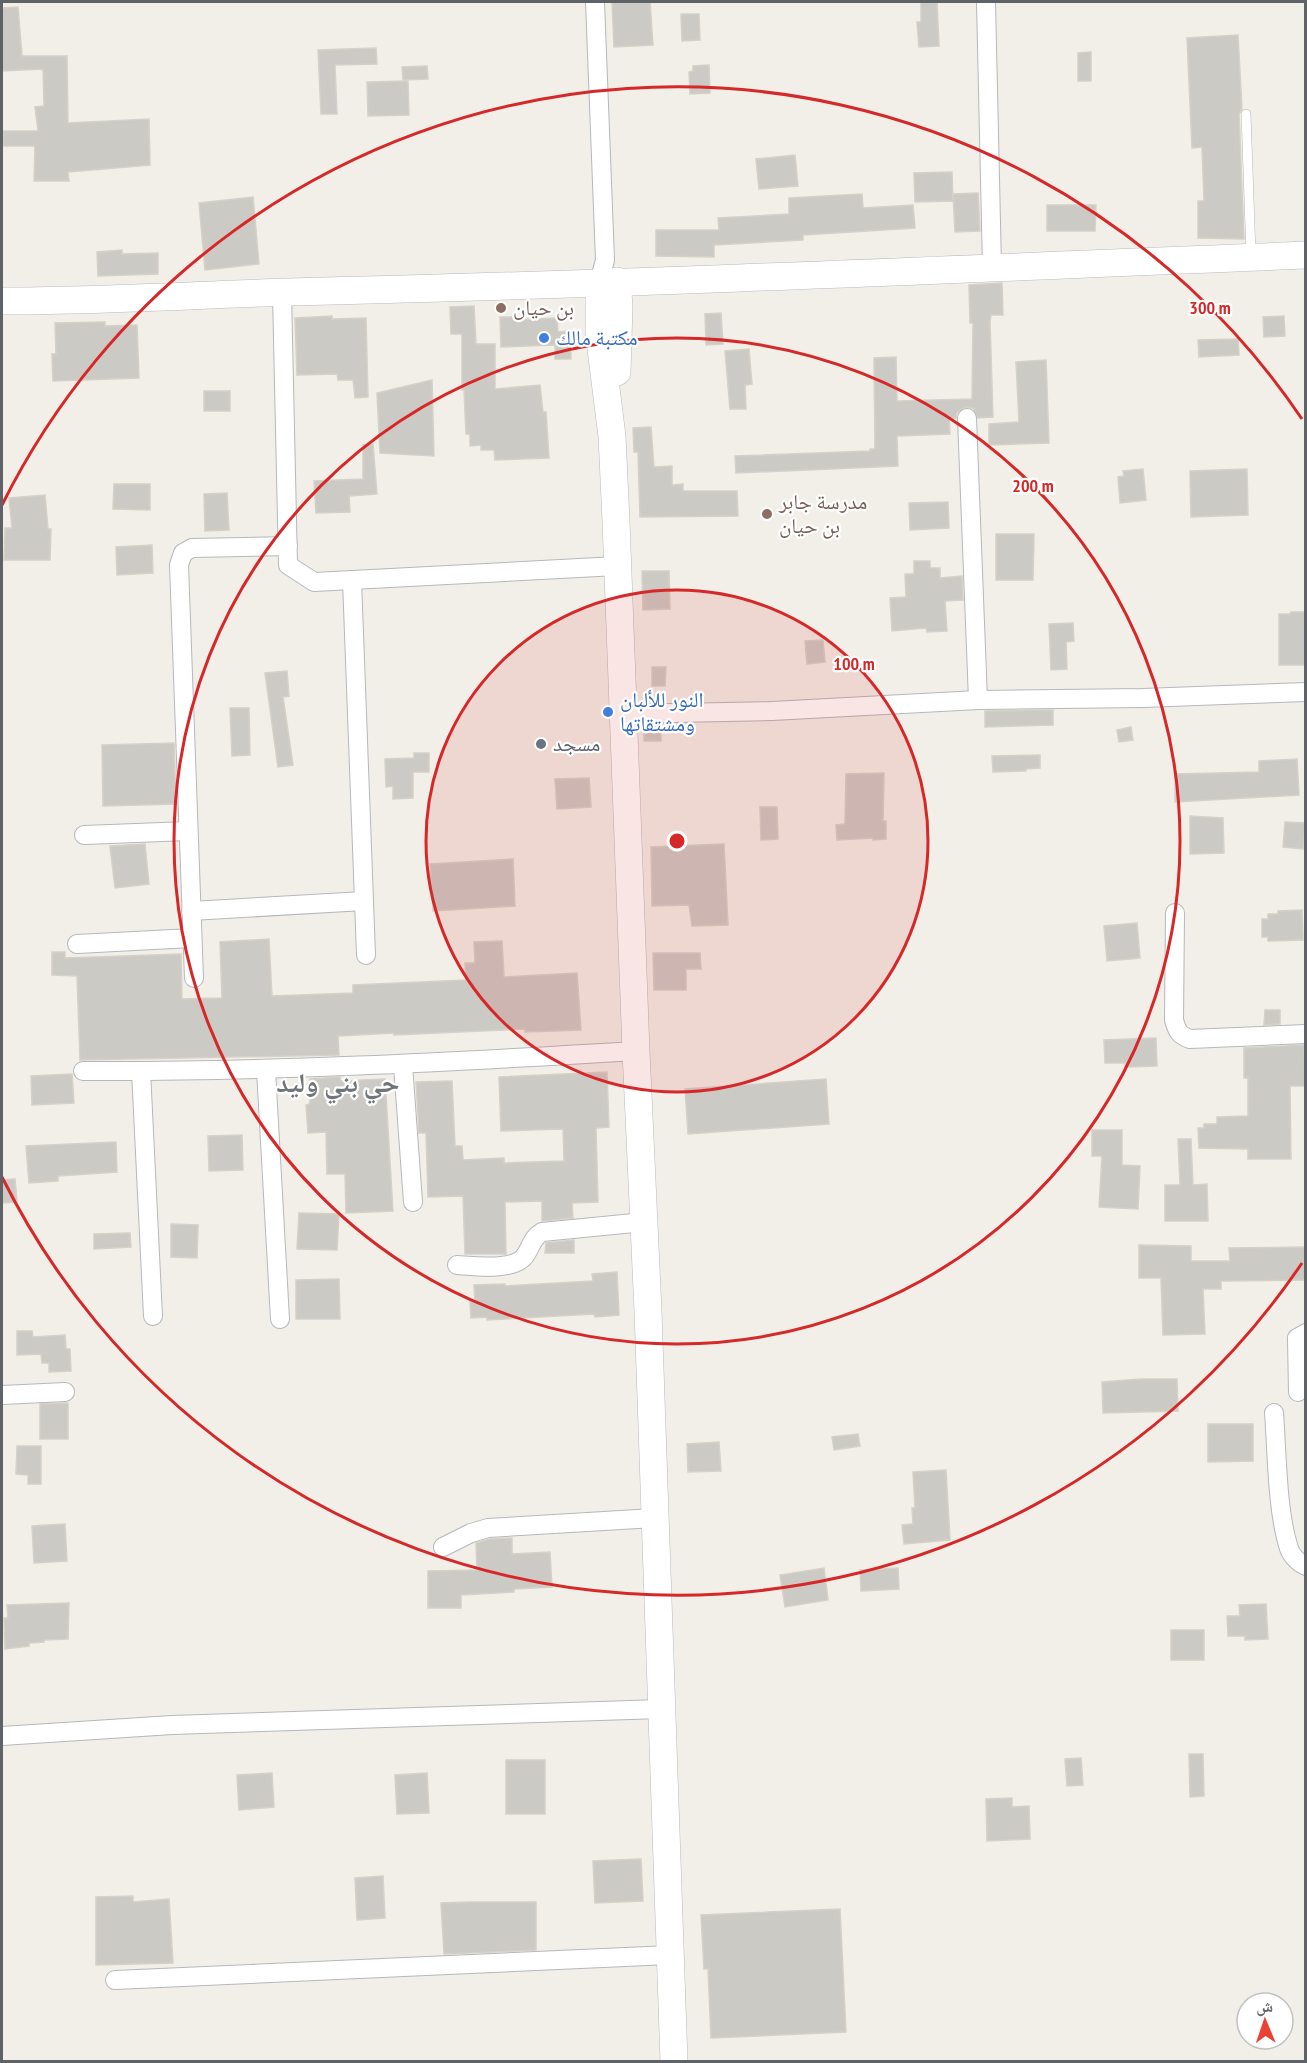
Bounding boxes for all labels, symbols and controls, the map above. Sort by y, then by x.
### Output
place label: بن حيان [513,294,574,321]
text: 300 m [1189,296,1231,319]
marker: بن حيان [494,301,508,315]
place label: مكتبة مالك [556,324,638,351]
marker: مكتبة مالك [537,331,551,345]
text: 200 m [1012,474,1054,497]
place label: مدرسة جابر بن حيان [778,488,867,539]
marker: مدرسة جابر بن حيان [760,507,774,521]
text: 100 m [833,652,875,675]
place label: النور للألبان ومشتقاتها [620,686,703,737]
marker: النور للألبان ومشتقاتها [601,705,615,719]
place label: مسجد [553,730,600,757]
marker: مسجد [534,737,548,751]
centre of rings [667,831,687,851]
district label: حي بني وليد [276,1065,400,1104]
north arrow [1235,1991,1295,2051]
text: ش [1256,1996,1273,2016]

